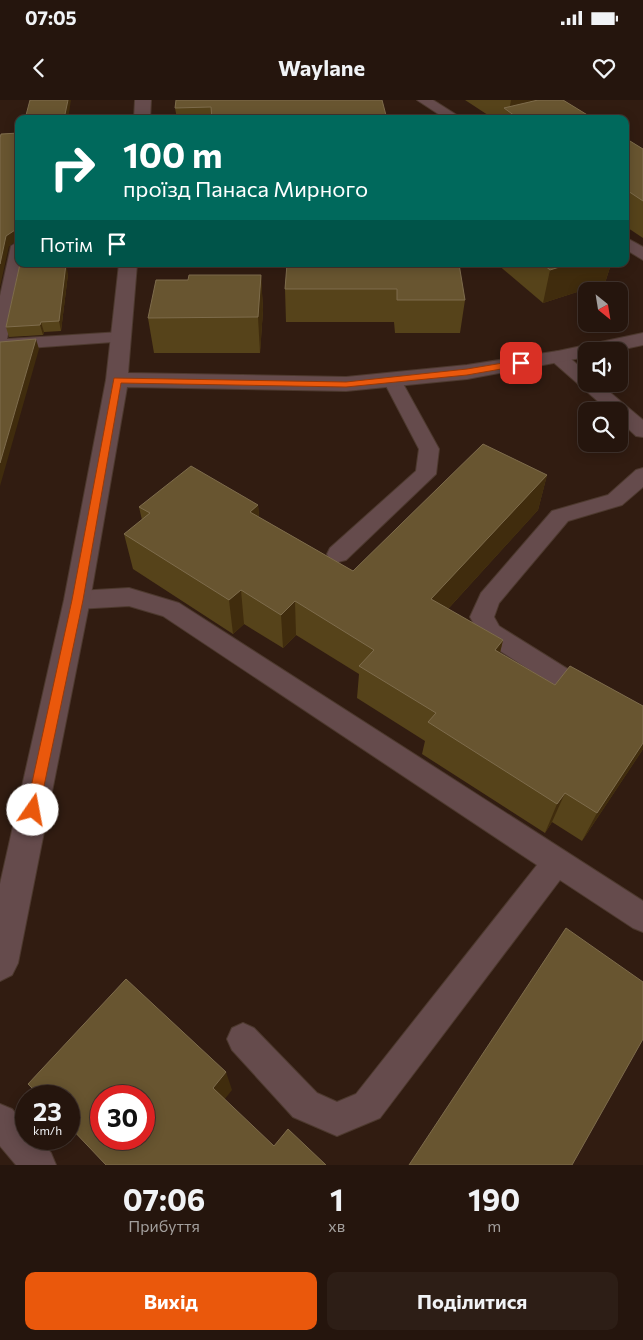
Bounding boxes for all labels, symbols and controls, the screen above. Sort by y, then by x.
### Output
text: 07:05 [25,6,77,29]
icon: back [25,54,53,82]
text: Waylane [278,54,365,81]
icon: heart [590,54,618,82]
text: 100 m [123,132,223,175]
icon: right [40,135,105,200]
text: проїзд Панаса Мирного [123,175,368,202]
icon: arrive [103,230,131,258]
text: Потім [40,233,93,256]
north arrow [578,282,628,332]
map controls [578,282,628,452]
pin [500,342,542,384]
button: sound [578,342,628,392]
icon: arrive [507,349,535,377]
button: search [578,402,628,452]
position arrow [6.0,783,58.0,835]
speed limit sign: 30 [90,1085,155,1150]
text: 23 [33,1096,62,1126]
text: km/h [33,1123,62,1137]
text: 07:06 [123,1180,205,1217]
text: 1 [330,1180,344,1217]
text: 190 [468,1180,520,1217]
text: Прибуття [128,1216,200,1235]
text: хв [328,1216,345,1235]
text: m [487,1216,501,1235]
button: Вихід [25,1272,317,1330]
button: Поділитися [327,1272,618,1330]

